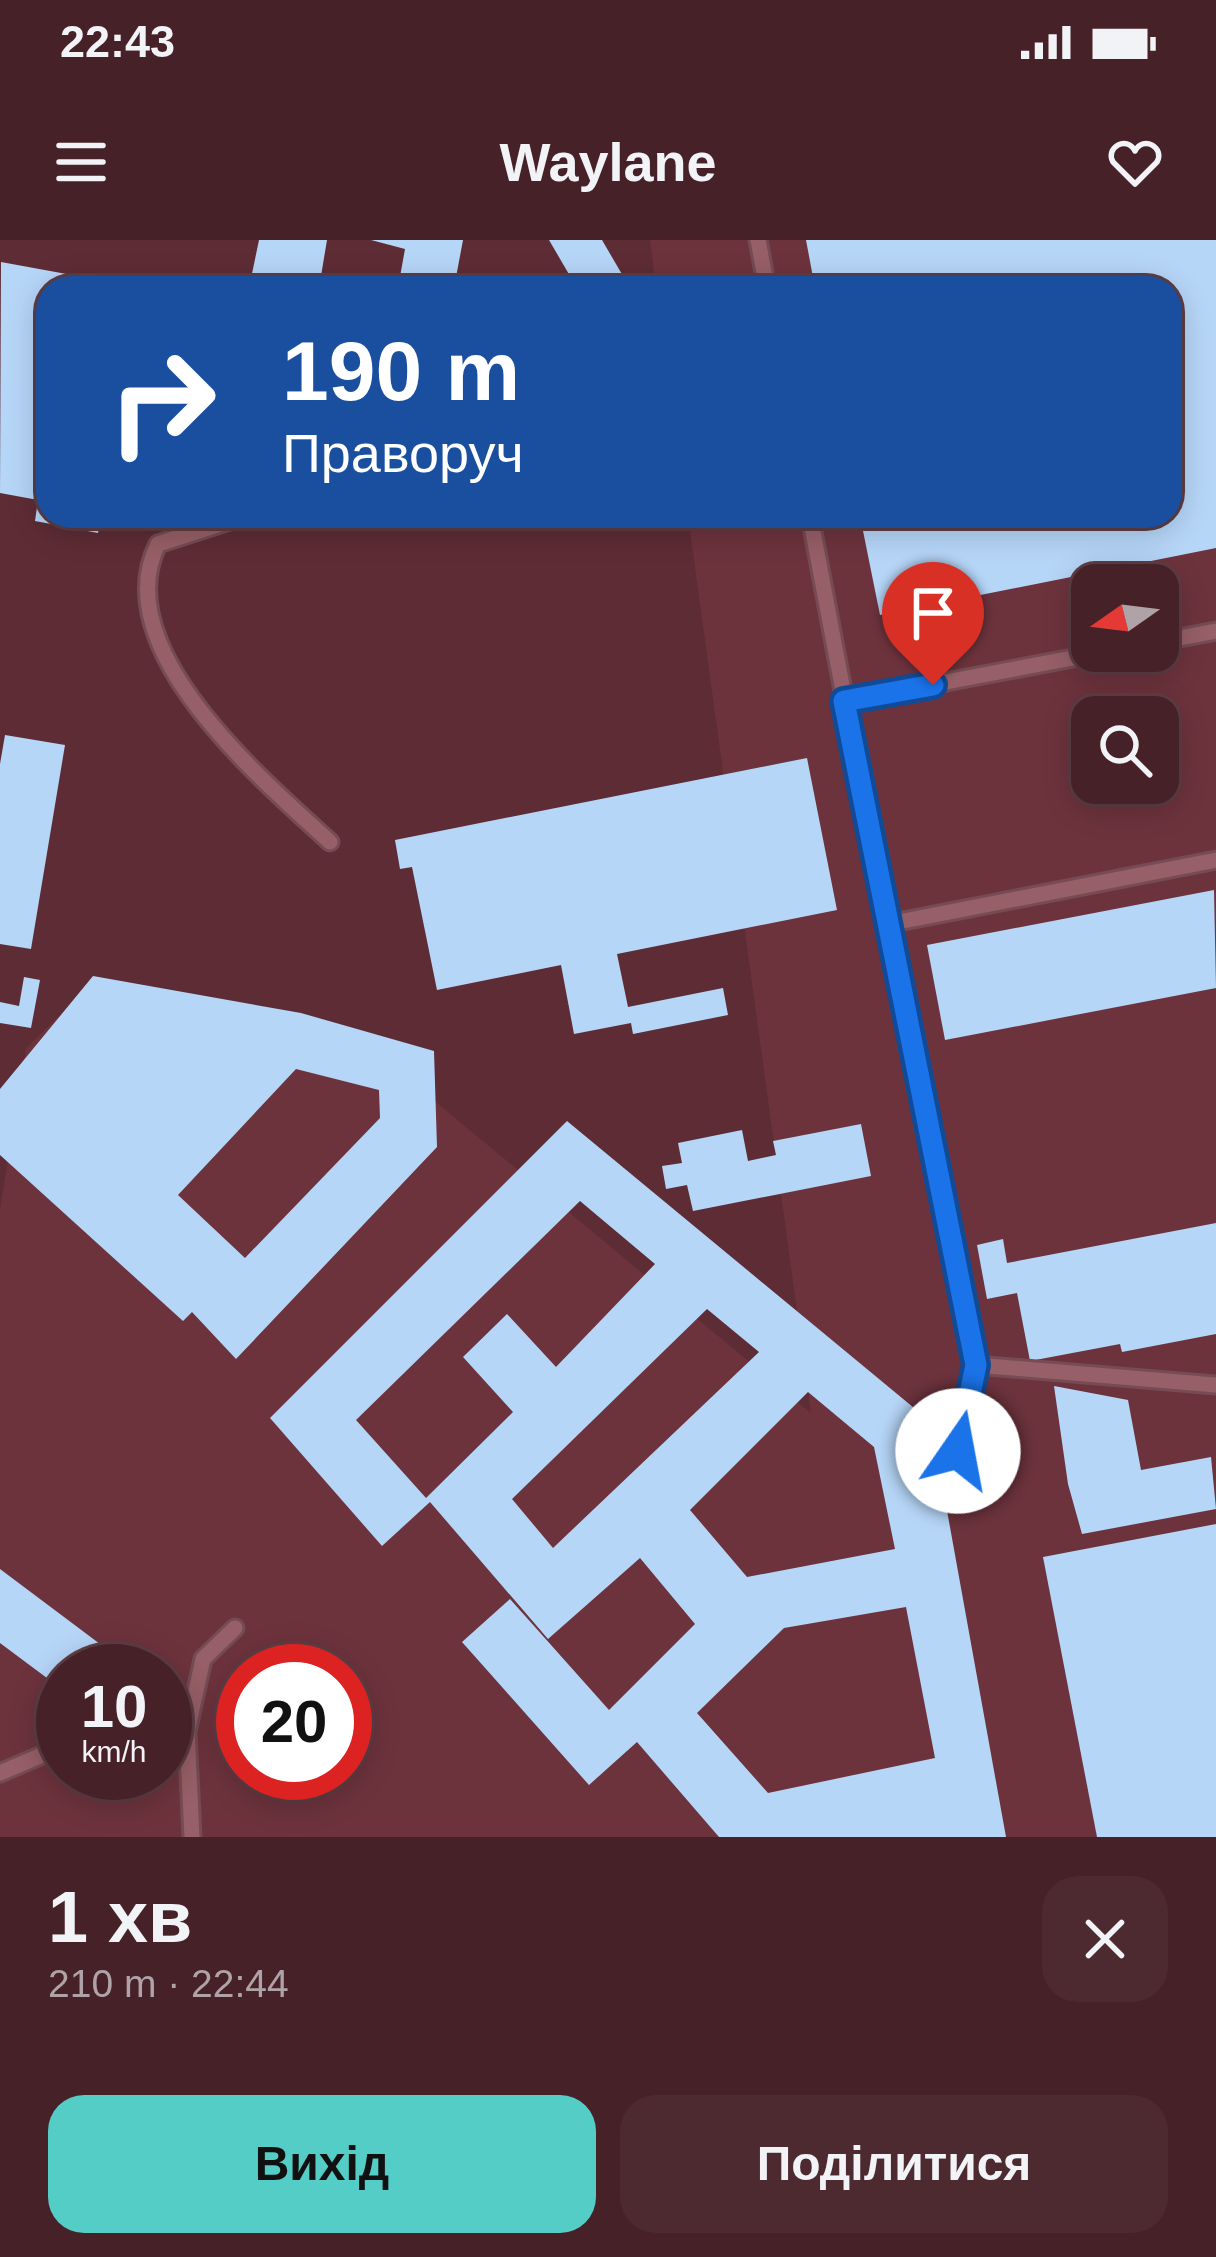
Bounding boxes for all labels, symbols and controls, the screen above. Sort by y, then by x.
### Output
text: 22:43 [60,16,175,67]
icon: menu [48,129,114,195]
icon: heart [1102,129,1168,195]
text: Waylane [499,132,717,192]
icon: right [84,324,240,480]
text: 190 m [282,324,520,418]
text: Праворуч [282,423,524,483]
pin [882,562,984,685]
north arrow [1071,564,1179,672]
map controls [1071,564,1179,804]
icon: arrive [900,580,966,646]
button: search [1071,696,1179,804]
position arrow [895,1388,1021,1514]
speed limit sign: 20 [216,1644,372,1800]
text: 10 [81,1673,147,1740]
text: km/h [81,1735,147,1768]
button: close [1042,1876,1168,2002]
text: 1 хв [48,1877,192,1957]
text: 210 m · 22:44 [48,1962,289,2005]
button: Вихід [48,2095,596,2233]
button: Поділитися [620,2095,1168,2233]

